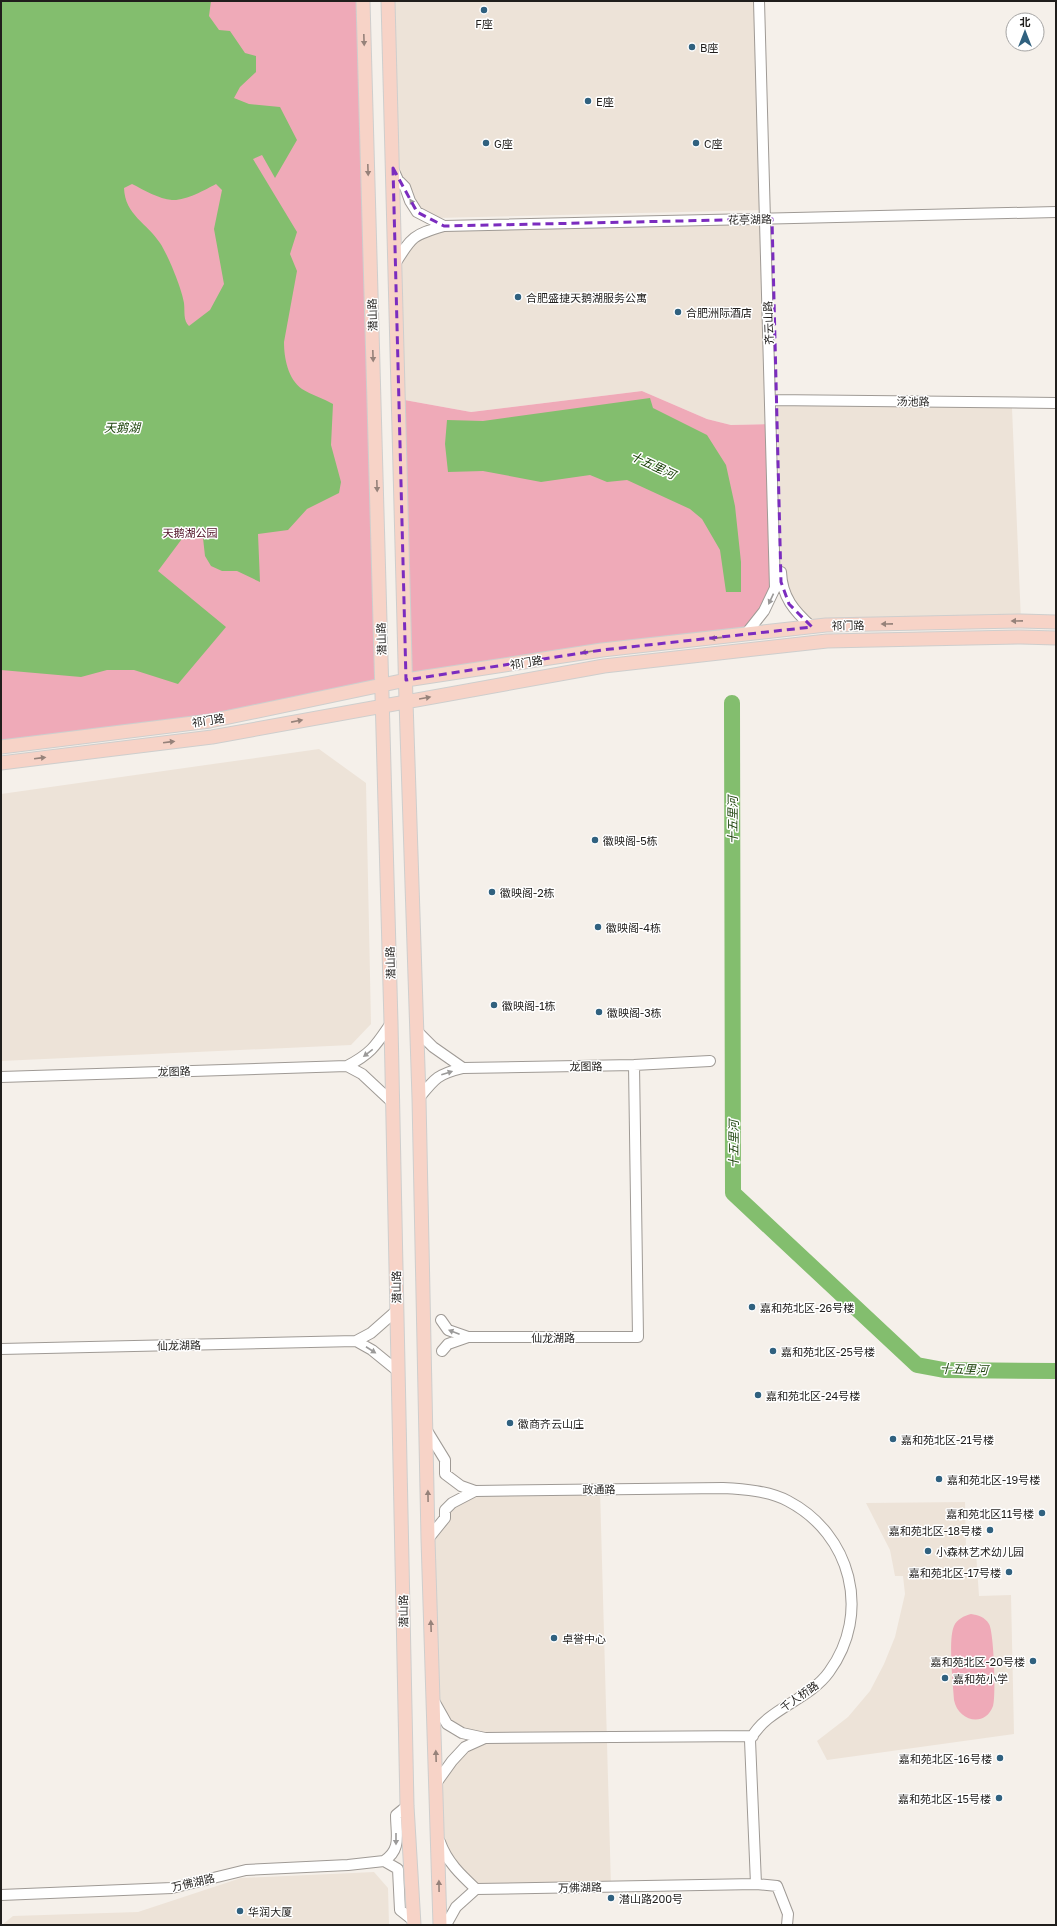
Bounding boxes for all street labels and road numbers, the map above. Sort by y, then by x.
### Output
street label: 花亭湖路 [728,212,772,226]
street label: 潜山路 [365,298,379,332]
street label: 齐云山路 [761,301,775,345]
street label: 汤池路 [896,394,930,408]
street label: 祁门路 [831,618,865,632]
street label: 潜山路 [374,622,388,656]
street label: 祁门路 [509,653,543,671]
street label: 祁门路 [191,711,225,729]
street label: 潜山路 [383,946,397,980]
street label: 龙图路 [569,1059,603,1073]
street label: 龙图路 [157,1064,191,1078]
street label: 潜山路 [389,1270,403,1304]
street label: 仙龙湖路 [531,1331,575,1344]
street label: 仙龙湖路 [157,1338,201,1352]
street label: 政通路 [582,1482,616,1496]
street label: 潜山路 [396,1594,410,1628]
street label: 千人桥路 [777,1678,821,1714]
street label: 万佛湖路 [170,1871,216,1893]
street label: 万佛湖路 [558,1880,602,1894]

